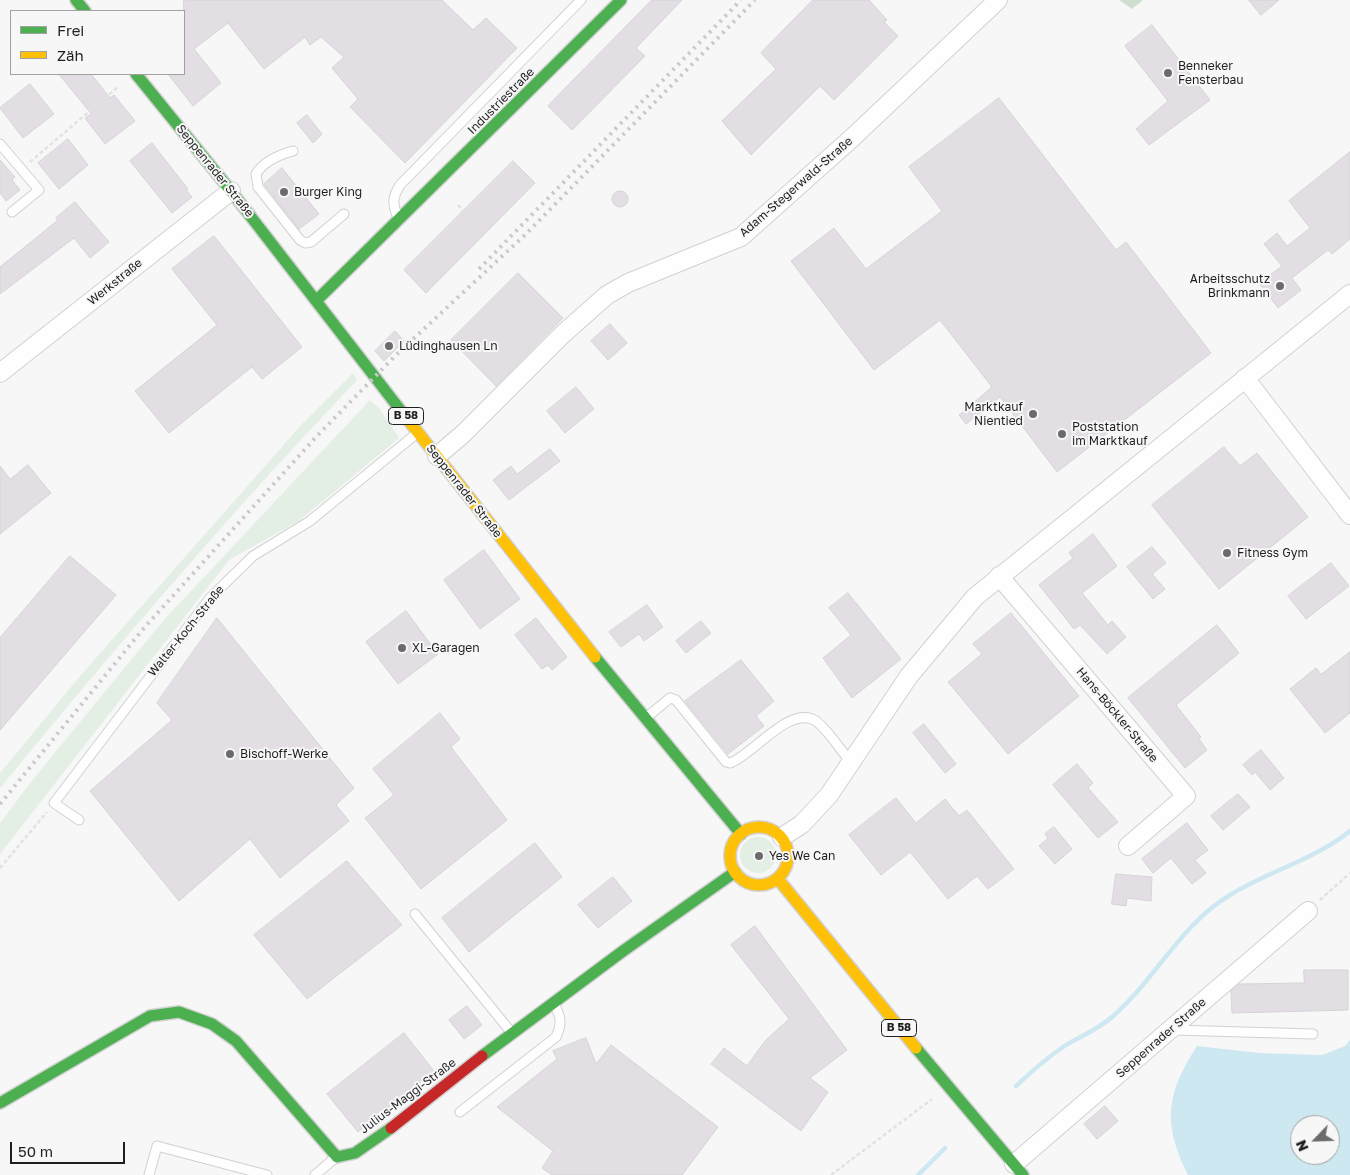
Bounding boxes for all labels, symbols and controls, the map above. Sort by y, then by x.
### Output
legend [10,10,185,75]
text: Frei [57,21,84,39]
text: Zäh [57,46,84,64]
place label: Benneker Fensterbau [1178,59,1244,87]
street label: Industriestraße [465,65,537,137]
marker: Benneker Fensterbau [1162,67,1174,79]
street label: Seppenrader Straße [173,122,257,220]
street label: Adam-Stegerwald-Straße [737,134,855,240]
place label: Burger King [294,185,362,199]
marker: Burger King [278,186,290,198]
street label: Werkstraße [85,256,145,308]
place label: Arbeitsschutz Brinkmann [1190,272,1270,300]
marker: Arbeitsschutz Brinkmann [1274,280,1286,292]
place label: Lüdinghausen Ln [399,339,498,353]
marker: Lüdinghausen Ln [383,340,395,352]
place label: Marktkauf Nientied [964,400,1023,428]
road number: B 58 [388,408,424,424]
marker: Marktkauf Nientied [1027,408,1039,420]
place label: Poststation im Marktkauf [1072,420,1148,448]
marker: Poststation im Marktkauf [1056,428,1068,440]
street label: Seppenrader Straße [423,441,505,541]
place label: Fitness Gym [1237,546,1308,560]
marker: Fitness Gym [1221,547,1233,559]
street label: Walter-Koch-Straße [145,583,227,679]
place label: XL-Garagen [412,641,480,655]
marker: XL-Garagen [396,642,408,654]
street label: Hans-Böckler-Straße [1073,665,1161,765]
place label: Bischoff-Werke [240,747,328,761]
marker: Bischoff-Werke [224,748,236,760]
place label: Yes We Can [769,849,835,863]
marker: Yes We Can [753,850,765,862]
street label: Seppenrader Straße [1113,995,1209,1081]
road number: B 58 [882,1020,916,1036]
street label: Julius-Maggi-Straße [357,1055,459,1137]
north arrow [1290,1115,1340,1165]
scale bar [12,1132,128,1164]
text: N [1292,1138,1312,1154]
text: 50 m [18,1142,53,1160]

